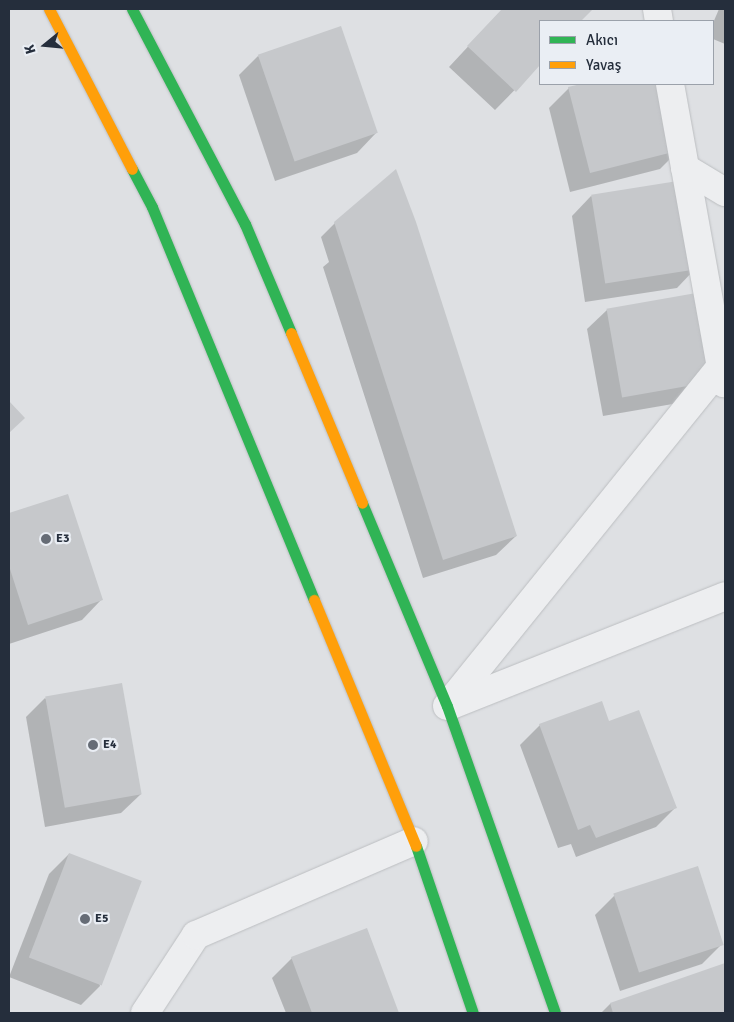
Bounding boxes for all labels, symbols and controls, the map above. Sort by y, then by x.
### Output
north arrow [20,20,70,70]
legend [539,20,714,85]
text: Akıcı [586,31,618,49]
text: K [21,43,40,56]
text: Yavaş [586,56,621,74]
place label: E3 [56,532,69,546]
marker: E3 [40,533,52,545]
place label: E4 [103,738,116,752]
marker: E4 [87,739,99,751]
place label: E5 [95,912,108,926]
marker: E5 [79,913,91,925]

